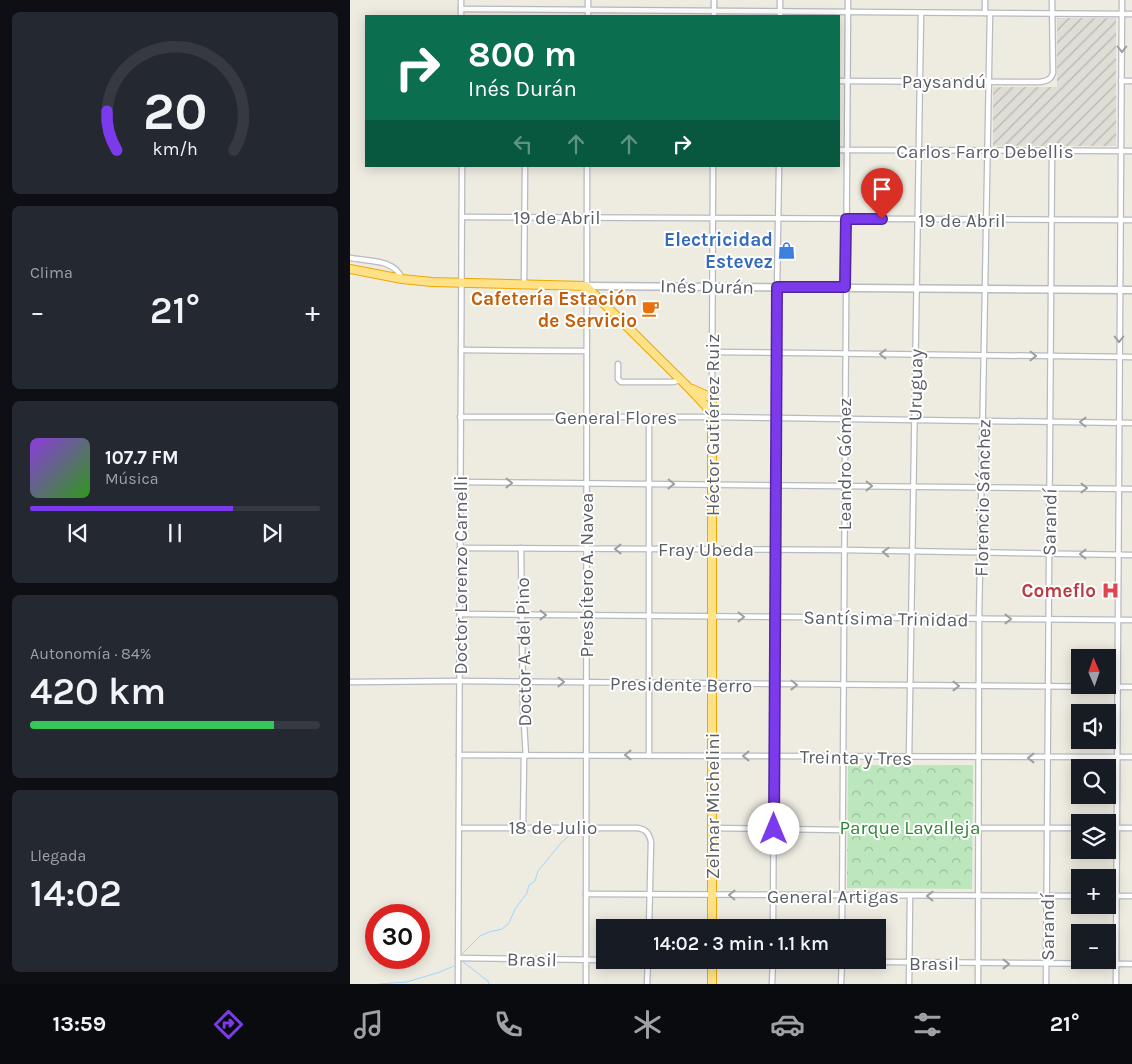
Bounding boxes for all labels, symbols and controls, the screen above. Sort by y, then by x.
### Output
text: 800 m [468,34,577,75]
icon: right [385,35,450,100]
one-way arrow [1117,45,1127,53]
street label: Paysandú [902,71,986,93]
text: Inés Durán [468,76,577,102]
text: 20 [143,81,207,142]
icon: left [509,130,537,158]
icon: ahead [562,130,590,158]
icon: ahead [615,130,643,158]
icon: right [668,130,696,158]
text: km/h [152,139,198,160]
street label: Carlos Farro Debellis [896,141,1074,163]
pin [861,168,903,219]
icon: arrive [868,175,896,203]
street label: 19 de Abril [513,207,601,229]
street label: 19 de Abril [918,210,1006,232]
place label: Electricidad Estevez [664,229,773,273]
shop icon: Electricidad Estevez [777,240,797,260]
text: Clima [30,263,73,282]
street label: Inés Durán [660,275,754,299]
text: 21° [150,288,200,333]
place label: Cafetería Estación de Servicio [471,288,637,332]
text: − [30,295,45,328]
text: + [305,295,320,328]
cafe icon: Cafetería Estación de Servicio [641,299,661,319]
street label: Héctor Gutiérrez Ruiz [702,334,724,516]
one-way arrow [1114,335,1124,343]
one-way arrow [879,349,886,359]
street label: Uruguay [904,349,928,421]
one-way arrow [1030,351,1037,361]
street label: Leandro Gómez [834,398,856,530]
street label: General Flores [555,407,677,429]
one-way arrow [1079,417,1087,427]
street label: Florencio Sánchez [971,419,995,577]
text: 107.7 FM [105,447,179,469]
text: Música [105,469,158,488]
street label: Doctor Lorenzo Carnelli [450,475,472,675]
one-way arrow [505,477,513,488]
one-way arrow [668,479,676,489]
one-way arrow [866,481,873,491]
one-way arrow [1080,483,1088,494]
street label: Sarandí [1038,488,1062,556]
street label: Presbítero A. Navea [576,493,598,657]
icon: previous [64,519,92,547]
icon: pause [161,519,189,547]
icon: next [258,519,286,547]
street label: Fray Ubeda [658,539,754,561]
one-way arrow [614,544,622,554]
one-way arrow [882,546,890,557]
one-way arrow [1079,549,1087,559]
street label: Doctor A. del Pino [512,577,536,727]
place label: Comeflo [1022,580,1096,602]
hospital icon: Comeflo [1100,580,1120,600]
street label: Santísima Trinidad [803,607,969,631]
one-way arrow [540,610,548,620]
one-way arrow [737,611,745,622]
one-way arrow [1005,614,1013,624]
text: Autonomía · 84% [30,644,151,663]
north arrow [1071,649,1116,694]
map controls [1071,649,1116,969]
text: 420 km [30,669,166,714]
street label: Presidente Berro [610,673,752,697]
one-way arrow [557,677,565,688]
one-way arrow [790,680,798,690]
one-way arrow [952,681,960,691]
button: sound [1071,704,1116,749]
street label: Zelmar Michelini [702,733,724,879]
street label: Treinta y Tres [800,746,912,770]
one-way arrow [624,750,632,760]
one-way arrow [742,751,750,761]
one-way arrow [1027,753,1034,763]
button: search [1071,759,1116,804]
position arrow [747,802,799,854]
button: layers [1071,814,1116,859]
street label: 18 de Julio [509,817,597,839]
park label: Parque Lavalleja [840,817,980,839]
text: Llegada [30,846,86,865]
button: + [1071,869,1116,914]
text: 14:02 [30,871,122,916]
street label: General Artigas [767,886,899,908]
one-way arrow [728,890,736,900]
one-way arrow [926,891,934,901]
street label: Sarandí [1037,893,1059,961]
speed limit sign: 30 [365,904,430,969]
button: − [1071,924,1116,969]
text: 14:02 · 3 min · 1.1 km [653,933,829,955]
street label: Brasil [507,949,557,971]
street label: Brasil [909,953,959,975]
one-way arrow [1002,959,1010,969]
icon: directions [211,1007,246,1042]
icon: music [351,1007,386,1042]
icon: phone [491,1007,526,1042]
icon: climate [630,1007,665,1042]
icon: car [770,1007,805,1042]
icon: filters [910,1007,945,1042]
text: 13:59 [52,1011,106,1037]
text: 21° [1050,1011,1079,1037]

